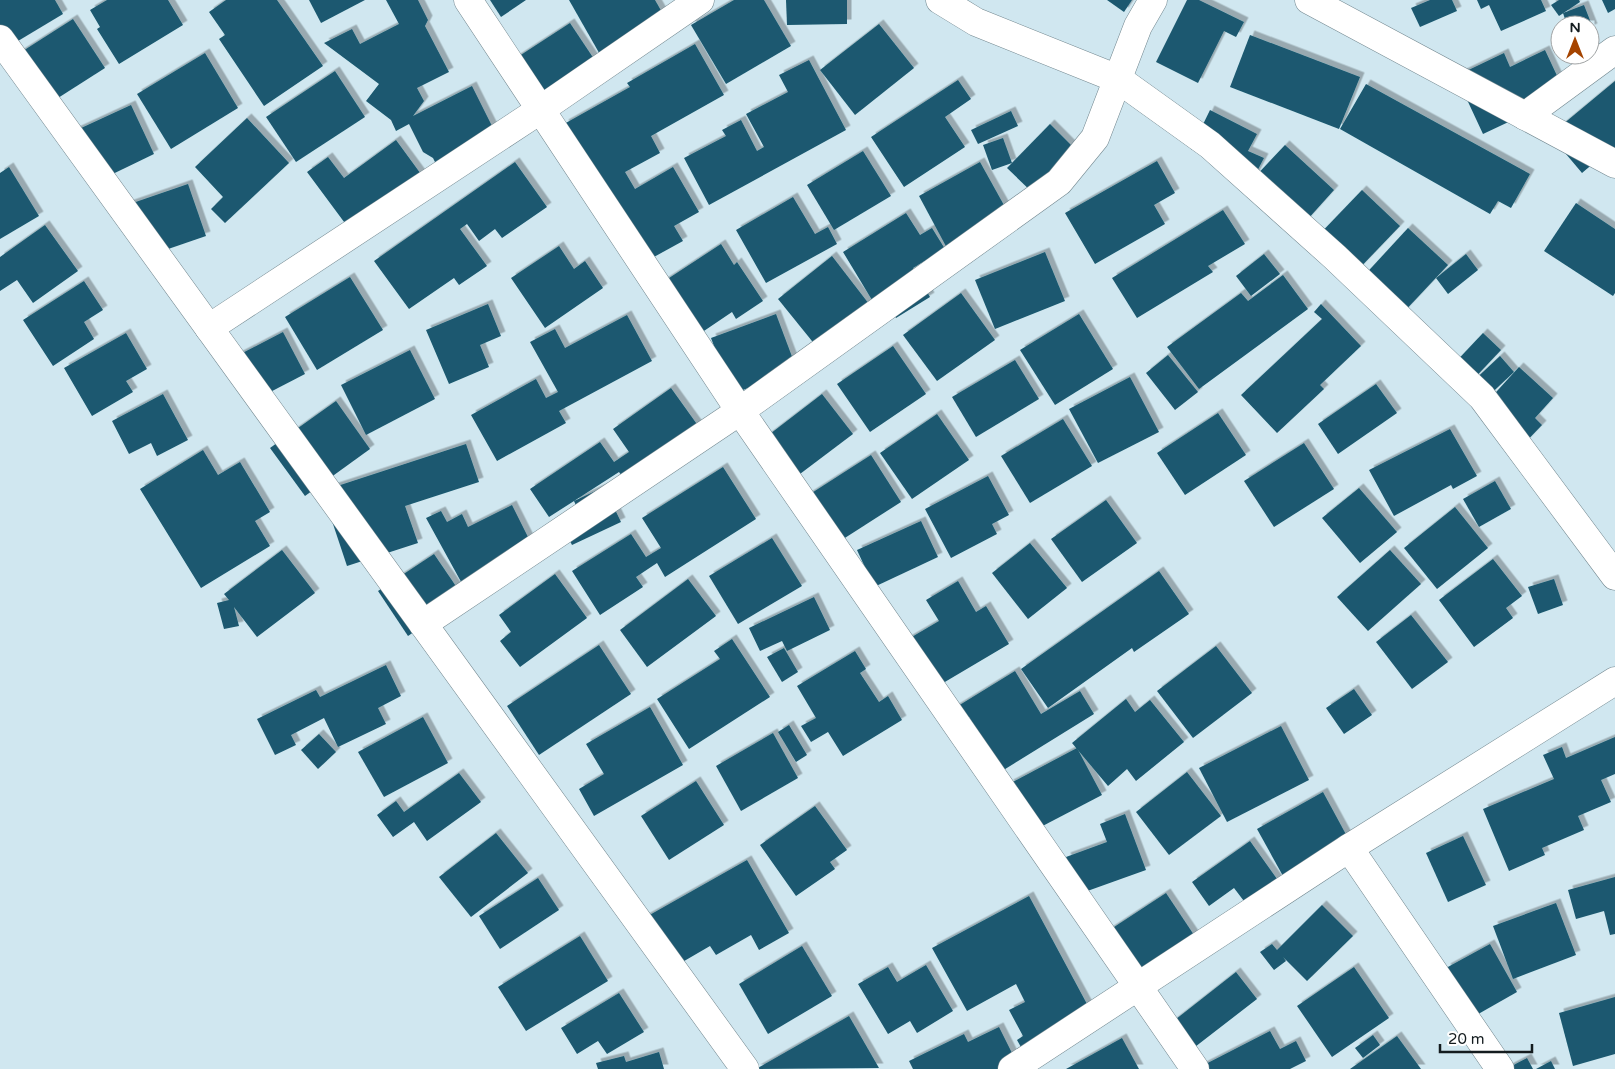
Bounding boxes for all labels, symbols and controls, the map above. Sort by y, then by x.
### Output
north arrow [1550,15,1600,65]
text: N [1569,19,1581,36]
scale bar [1440,1022,1532,1054]
text: 20 m [1448,1030,1485,1048]

